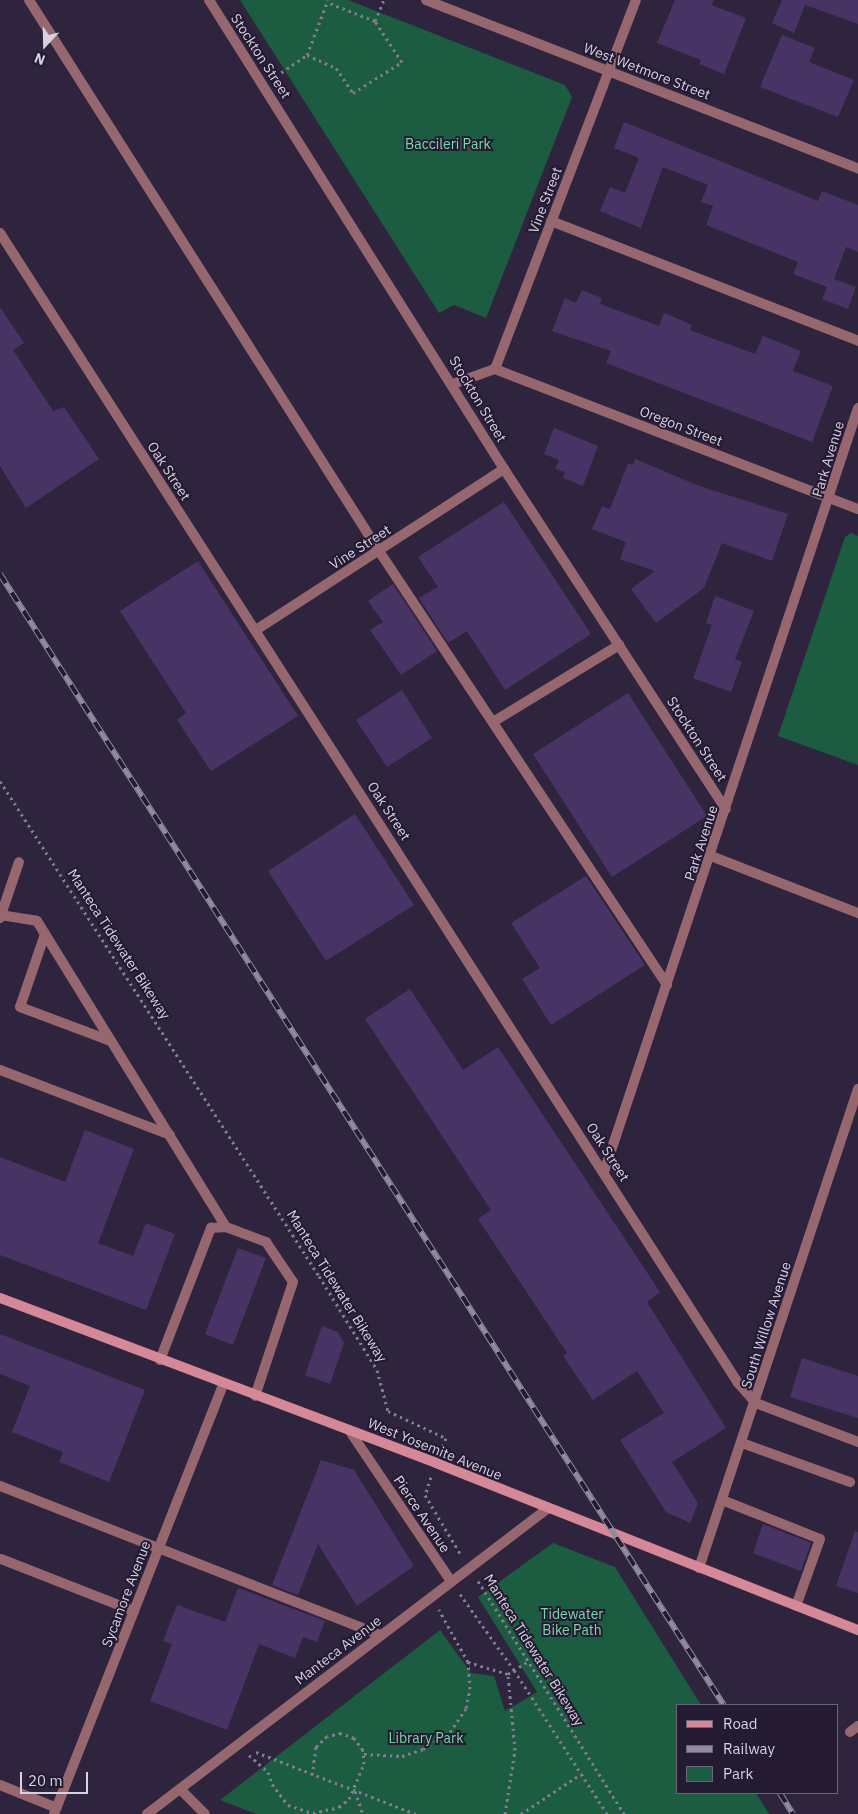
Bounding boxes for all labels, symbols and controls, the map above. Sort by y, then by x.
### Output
street label: Stockton Street [227,11,295,101]
north arrow [20,20,70,70]
street label: West Wetmore Street [581,39,713,103]
text: N [32,49,48,69]
park label: Baccileri Park [405,136,491,152]
street label: Vine Street [525,165,565,235]
street label: Stockton Street [446,353,510,445]
street label: Oregon Street [637,402,725,450]
street label: Park Avenue [809,419,847,499]
street label: Oak Street [144,439,194,503]
street label: Vine Street [326,521,394,573]
street label: Stockton Street [663,694,731,784]
street label: Oak Street [364,779,414,843]
street label: Park Avenue [681,803,721,883]
street label: Manteca Tidewater Bikeway [64,866,174,1022]
street label: Oak Street [583,1120,633,1184]
street label: Manteca Tidewater Bikeway [283,1207,391,1365]
street label: South Willow Avenue [738,1260,794,1390]
street label: West Yosemite Avenue [365,1414,505,1484]
street label: Pierce Avenue [390,1472,454,1556]
street label: Sycamore Avenue [98,1539,154,1649]
street label: Manteca Tidewater Bikeway [480,1571,588,1729]
park label: Tidewater Bike Path [540,1606,604,1638]
street label: Manteca Avenue [291,1612,385,1688]
legend [676,1704,838,1794]
text: Road [723,1714,758,1733]
park label: Library Park [388,1730,464,1746]
text: Railway [723,1739,775,1758]
scale bar [22,1762,90,1794]
text: Park [723,1764,753,1783]
text: 20 m [28,1771,63,1790]

